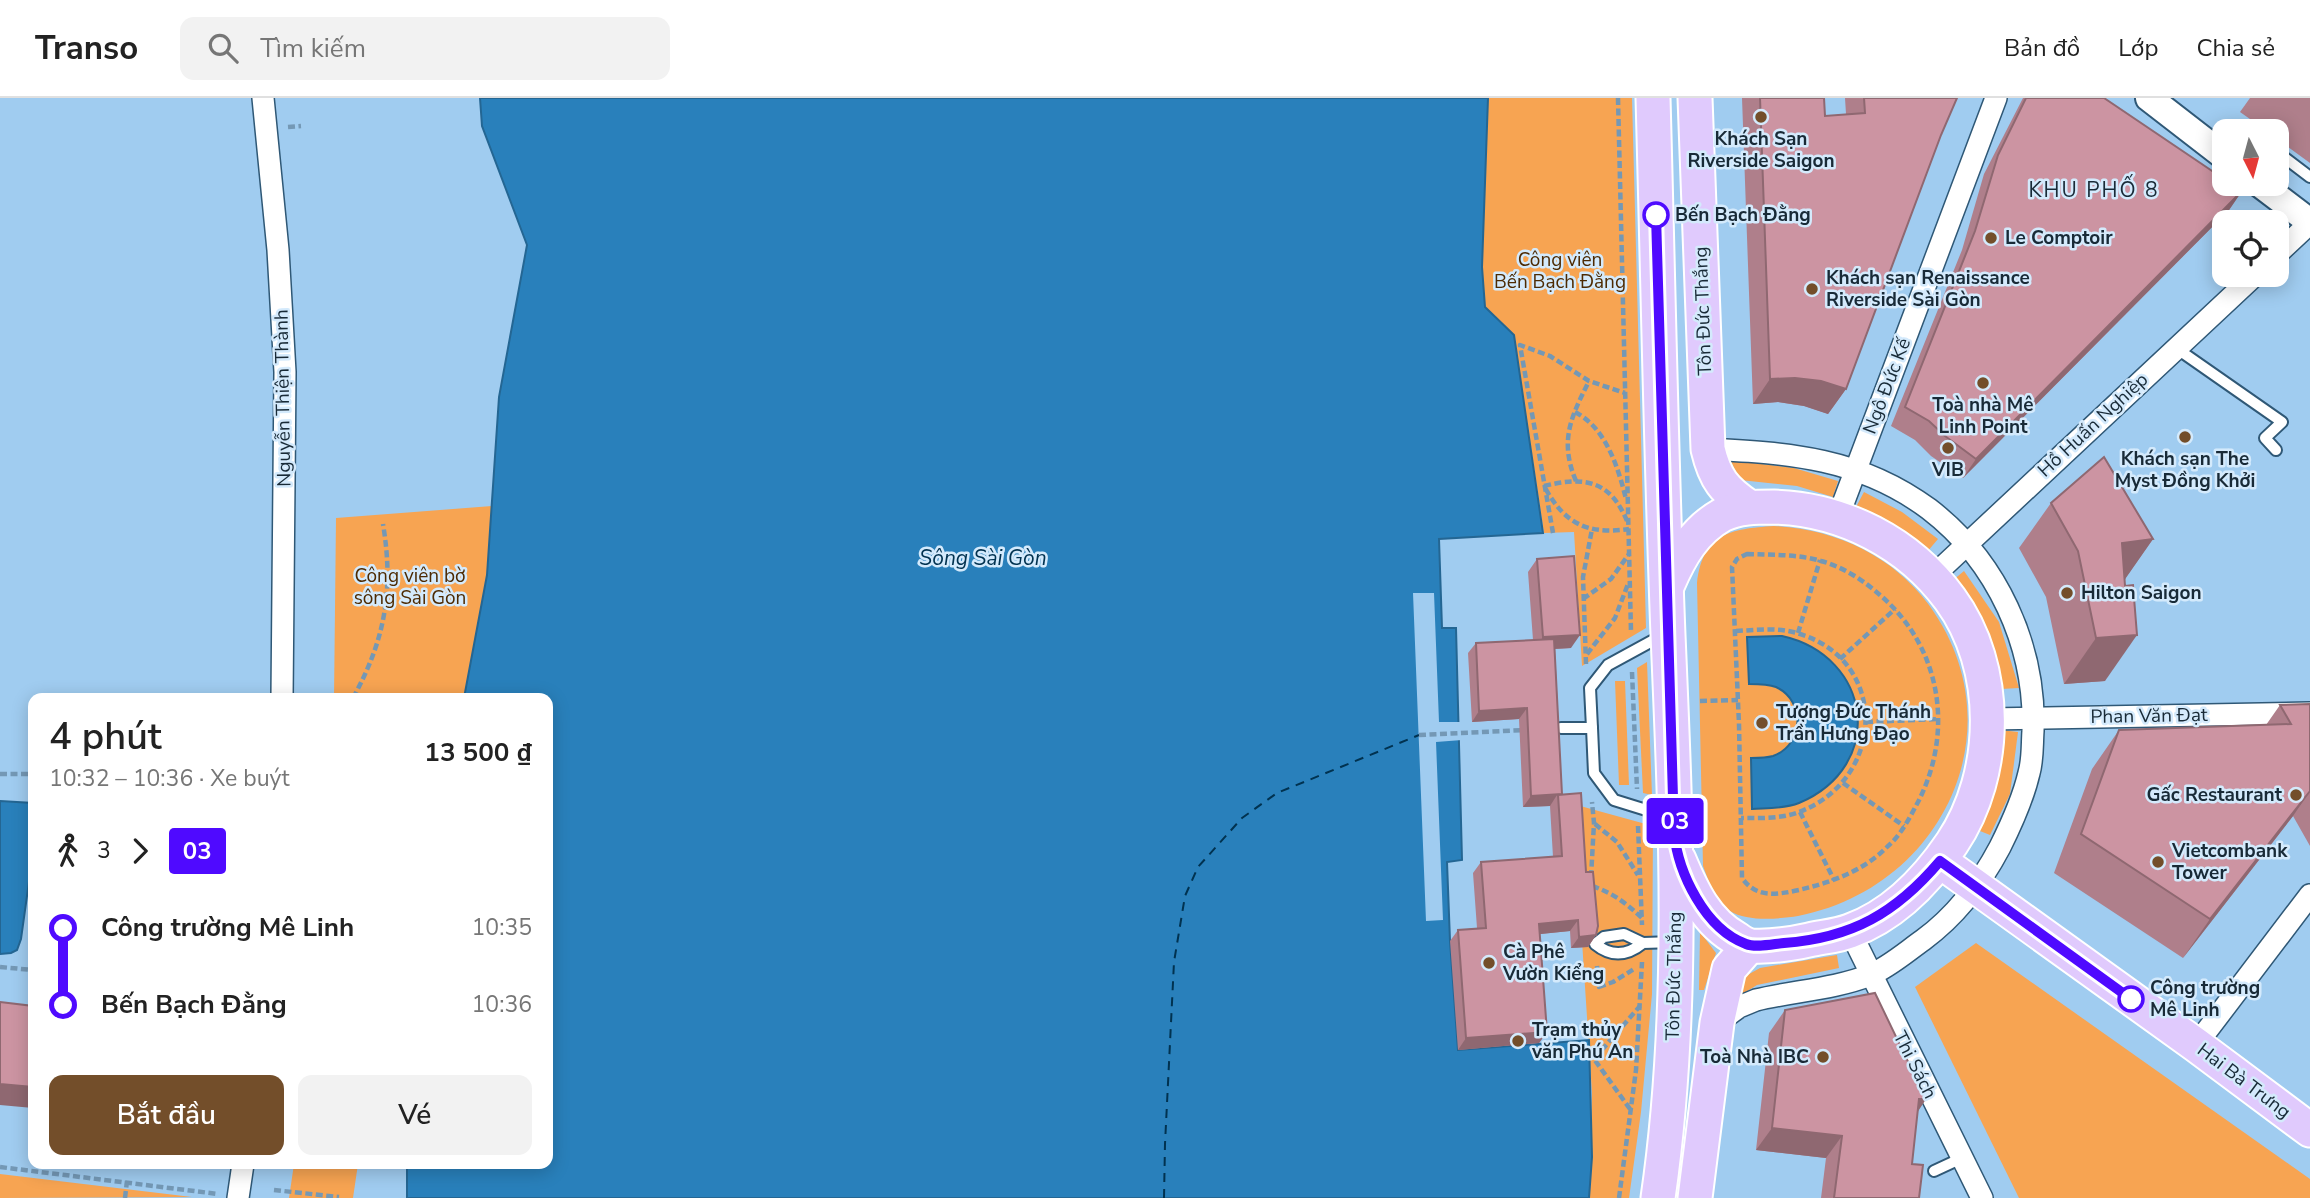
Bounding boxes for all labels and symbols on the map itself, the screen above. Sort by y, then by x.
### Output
marker: Khách Sạn Riverside Saigon [1753,109,1769,125]
north arrow [2212,119,2289,196]
place label: Khách Sạn Riverside Saigon [1687,126,1835,174]
district label: KHU PHỐ 8 [2028,174,2160,204]
marker: Bến Bạch Đằng [1643,202,1669,228]
place label: Bến Bạch Đằng [1675,202,1811,228]
place label: Le Comptoir [2005,225,2113,251]
marker: Le Comptoir [1983,230,1999,246]
street label: Tôn Ðức Thắng [1688,246,1718,376]
park label: Công viên Bến Bạch Đằng [1494,247,1626,295]
place label: Khách sạn Renaissance Riverside Sài Gòn [1826,265,2030,313]
marker: Khách sạn Renaissance Riverside Sài Gòn [1804,281,1820,297]
street label: Nguyễn Thiện Thành [268,309,298,487]
street label: Ngô Ðức Kế [1857,333,1918,438]
street label: Hồ Huấn Nghiệp [2032,367,2154,483]
marker: Toà nhà Mê Linh Point [1975,375,1991,391]
place label: Toà nhà Mê Linh Point [1932,392,2034,440]
marker: Khách sạn The Myst Đồng Khởi [2177,429,2193,445]
marker: VIB [1940,440,1956,456]
place label: Khách sạn The Myst Đồng Khởi [2115,446,2255,494]
place label: VIB [1931,457,1964,483]
water label: Sông Sài Gòn [919,544,1047,572]
park label: Công viên bờ sông Sài Gòn [354,563,466,611]
place label: Hilton Saigon [2081,580,2202,606]
marker: Hilton Saigon [2059,585,2075,601]
place label: Tượng Đức Thánh Trần Hưng Đạo [1776,699,1931,747]
street label: Phan Văn Ðạt [2090,702,2208,730]
marker: Tượng Đức Thánh Trần Hưng Đạo [1754,715,1770,731]
place label: Gấc Restaurant [2146,782,2283,808]
marker: Gấc Restaurant [2288,787,2304,803]
line badge: 03 [1644,798,1706,844]
place label: Vietcombank Tower [2171,838,2288,886]
marker: Vietcombank Tower [2150,854,2166,870]
street label: Tôn Đức Thắng [1660,911,1688,1041]
place label: Cà Phê Vườn Kiểng [1502,939,1604,987]
marker: Cà Phê Vườn Kiểng [1481,955,1497,971]
place label: Công trường Mê Linh [2150,975,2260,1023]
marker: Công trường Mê Linh [2118,986,2144,1012]
place label: Trạm thủy văn Phú An [1531,1017,1633,1065]
street label: Thi Sách [1887,1027,1943,1103]
marker: Trạm thủy văn Phú An [1510,1033,1526,1049]
street label: Hai Bà Trưng [2192,1037,2296,1125]
place label: Toà Nhà IBC [1700,1044,1809,1070]
marker: Toà Nhà IBC [1815,1049,1831,1065]

